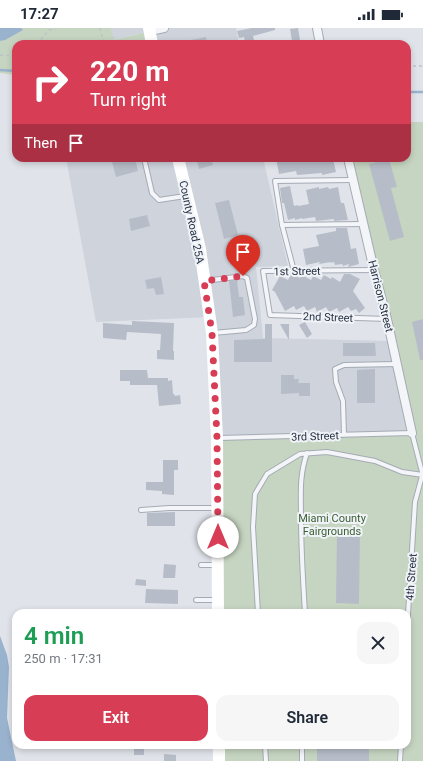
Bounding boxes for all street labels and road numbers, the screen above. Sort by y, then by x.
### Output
street label: County Road 25A [176,179,207,266]
street label: Harrison Street [365,259,396,334]
street label: 1st Street [273,265,321,278]
street label: 2nd Street [303,310,354,325]
street label: 3rd Street [291,429,340,444]
street label: 4th Street [403,552,420,601]

